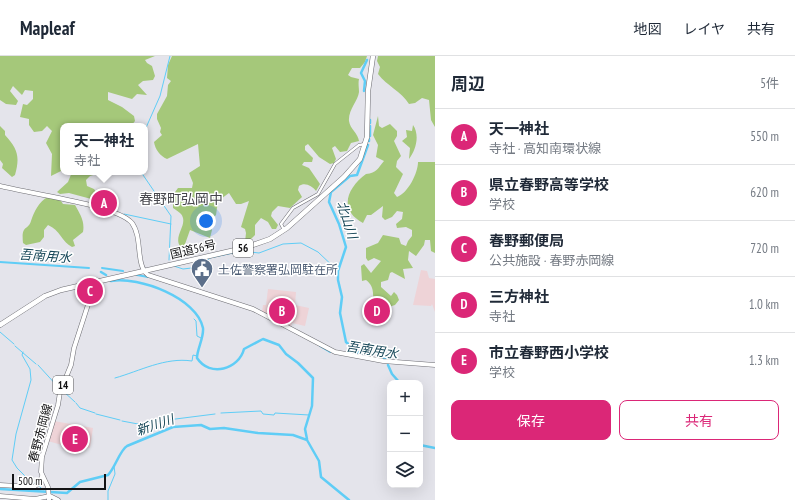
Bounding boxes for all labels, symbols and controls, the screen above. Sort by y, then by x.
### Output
text: Mapleaf [20,16,75,40]
text: 地図 [633,20,661,38]
text: レイヤ [683,20,725,38]
text: 共有 [747,20,775,38]
text: 周辺 [451,73,485,95]
text: 5件 [760,75,779,92]
text: 天一神社 [489,119,549,138]
popup [60,123,148,175]
text: A [461,128,467,145]
text: 550 m [750,128,779,145]
text: 天一神社 [74,131,134,150]
text: 寺社 · 高知南環状線 [489,140,601,157]
text: 寺社 [74,152,100,169]
text: 県立春野高等学校 [489,175,609,194]
text: B [461,184,467,201]
text: 620 m [750,184,779,201]
pin: A [91,188,117,218]
district label: 春野町弘岡中 [139,190,223,208]
text: 学校 [489,196,515,213]
water label: 北山川 [333,199,362,243]
your location [196,211,216,231]
text: 春野郵便局 [489,231,564,250]
street label: 国道56号 [169,236,217,262]
road number: 56 [233,239,253,257]
text: C [461,240,467,257]
text: 720 m [750,240,779,257]
water label: 吾南用水 [18,246,74,266]
text: 公共施設 · 春野赤岡線 [489,252,614,269]
public building icon: 土佐警察署弘岡駐在所 [189,256,215,289]
place label: 土佐警察署弘岡駐在所 [218,262,338,277]
pin: C [77,276,103,306]
text: 三方神社 [489,287,549,306]
pin: B [269,296,295,326]
pin: D [364,296,390,326]
text: D [461,296,467,313]
text: 1.0 km [749,296,779,313]
text: 寺社 [489,308,515,325]
water label: 吾南用水 [345,338,401,363]
text: 市立春野西小学校 [489,343,609,362]
text: E [461,352,467,369]
text: 1.3 km [749,352,779,369]
text: 学校 [489,364,515,381]
road number: 14 [53,376,73,394]
map controls [387,380,423,488]
button: + [387,380,423,416]
button: 保存 [451,400,611,440]
button: 共有 [619,400,779,440]
street label: 春野赤岡線 [25,402,55,464]
water label: 新川川 [134,410,178,439]
button: − [387,416,423,452]
pin: E [62,424,88,454]
button: layers [387,452,423,488]
scale bar [12,472,106,491]
text: 500 m [18,474,42,488]

